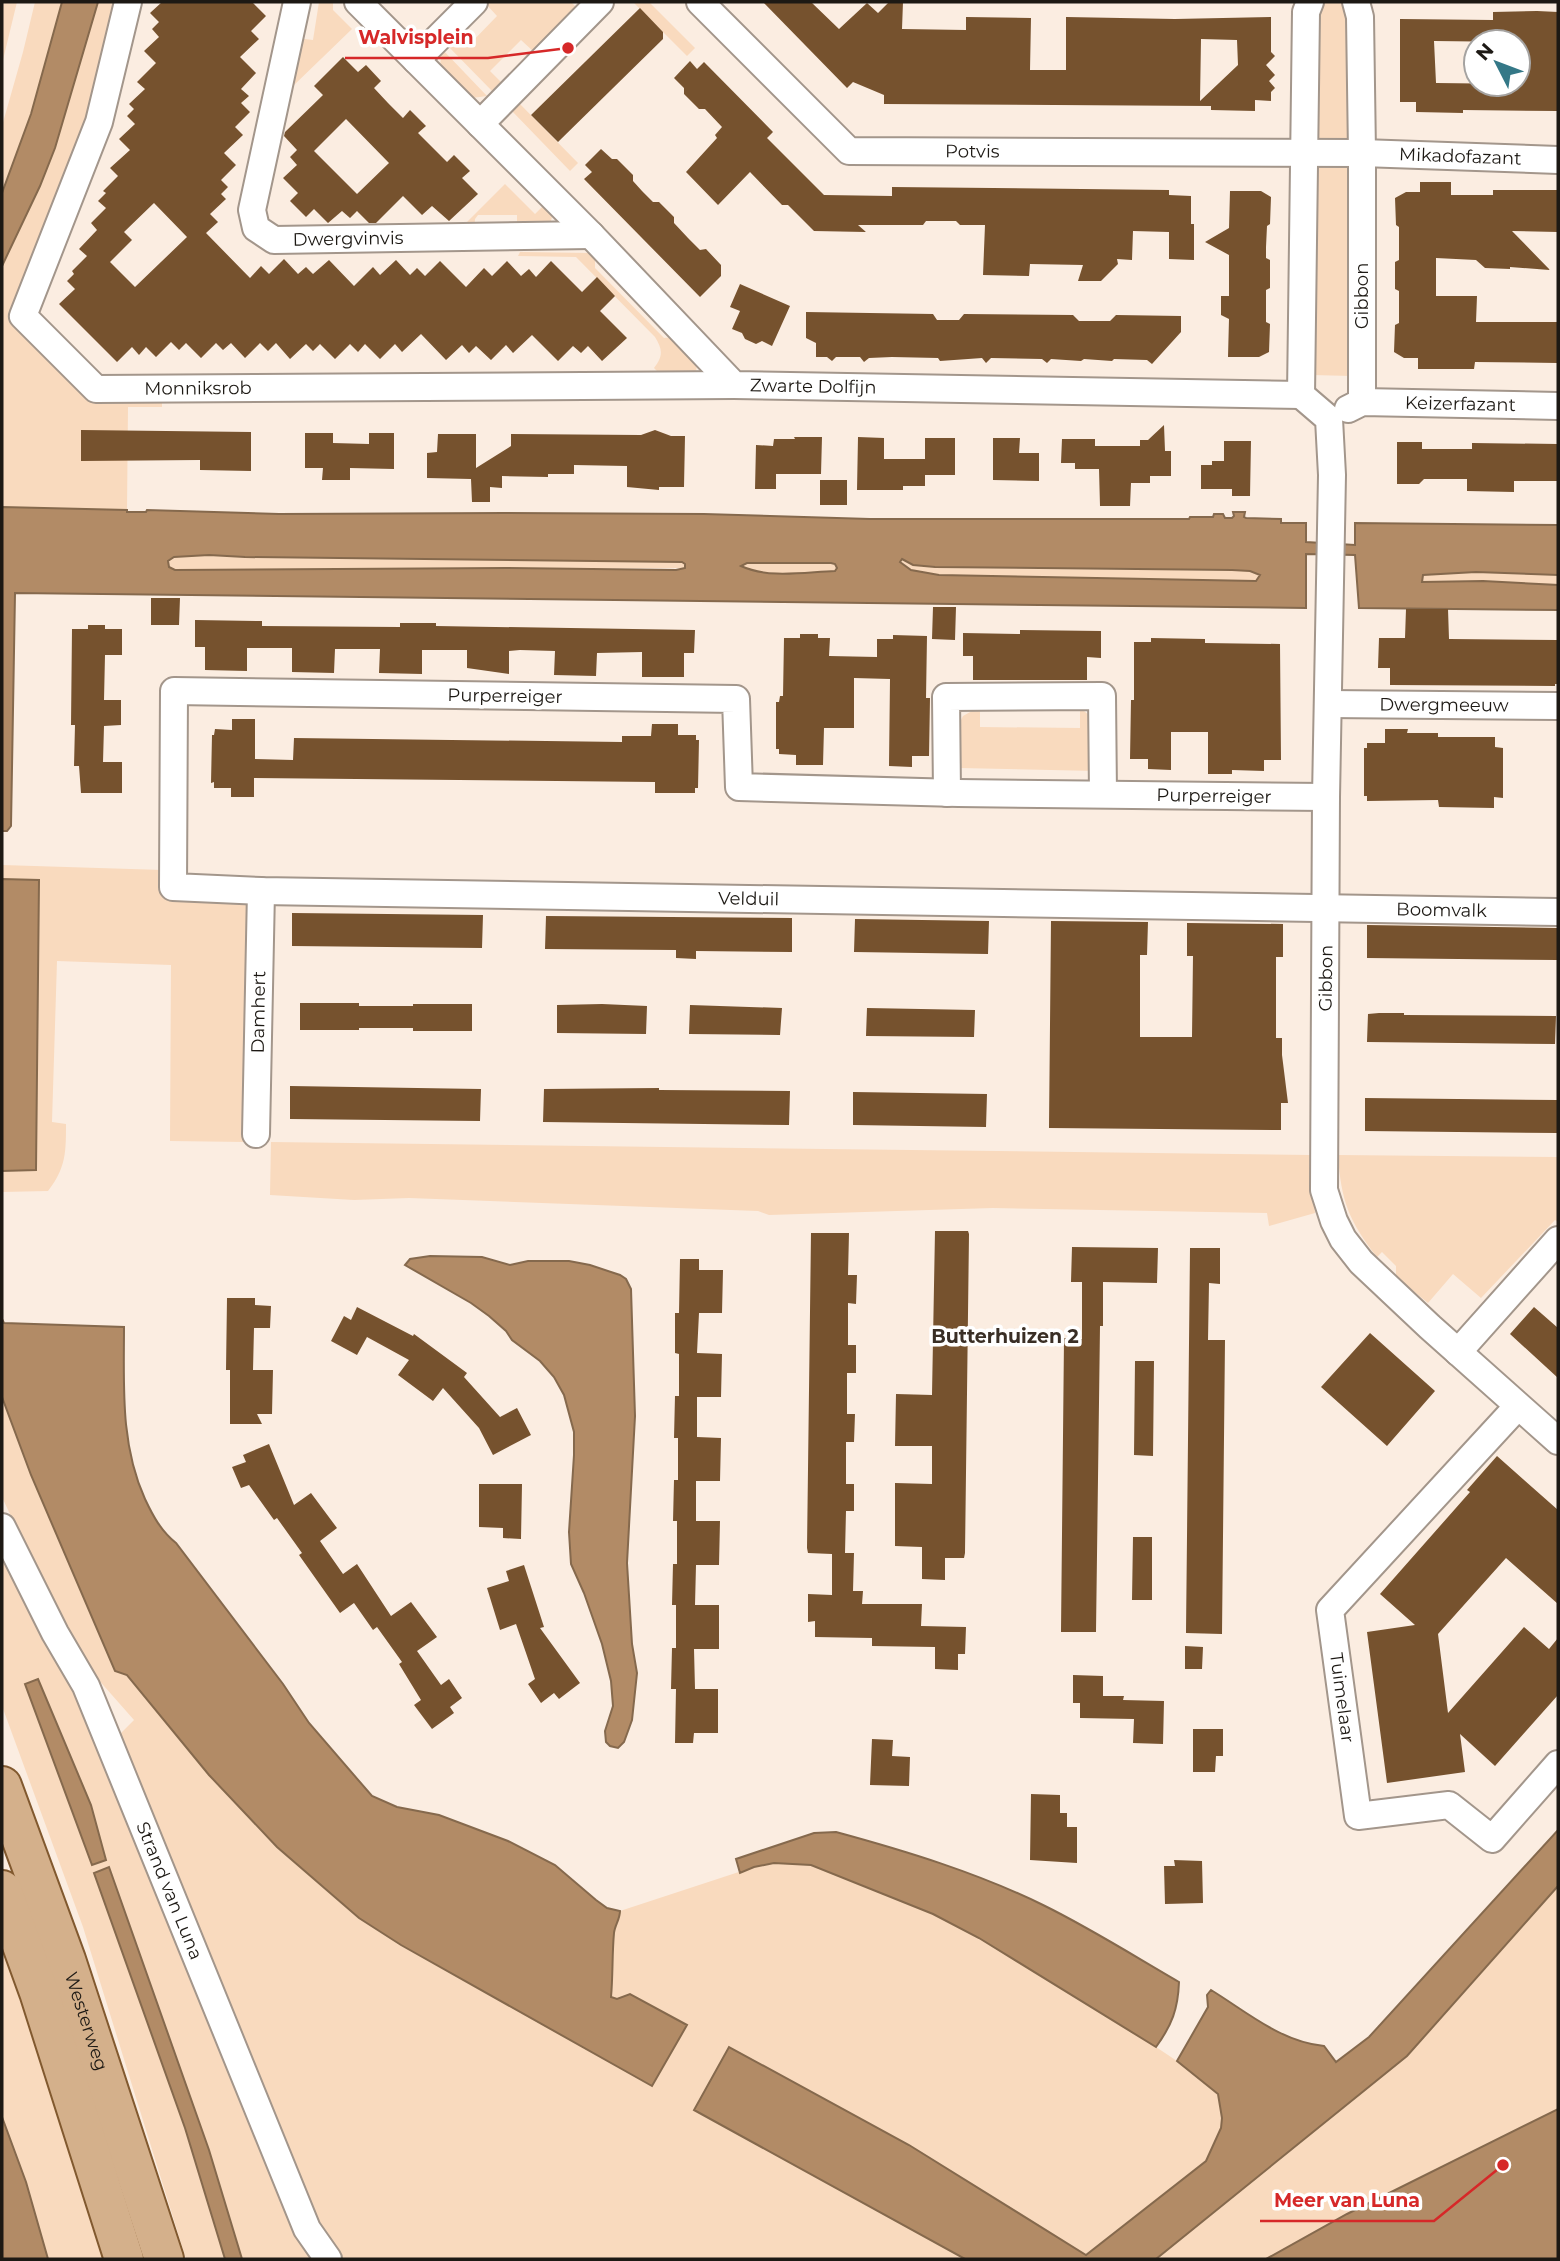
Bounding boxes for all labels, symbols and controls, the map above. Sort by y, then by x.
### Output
callout: Walvisplein [345,18,488,58]
text: Walvisplein [358,26,474,49]
north arrow [1462,28,1532,98]
text: N [1471,39,1498,65]
street label: Potvis [945,140,1000,163]
street label: Mikadofazant [1399,143,1522,170]
street label: Dwergvinvis [293,227,404,251]
street label: Gibbon [1351,263,1373,329]
street label: Zwarte Dolfijn [750,374,877,399]
street label: Monniksrob [144,377,252,400]
street label: Keizerfazant [1405,392,1516,416]
street label: Purperreiger [447,684,563,708]
street label: Dwergmeeuw [1379,693,1509,717]
street label: Purperreiger [1156,784,1272,808]
street label: Velduil [718,887,779,910]
street label: Boomvalk [1396,898,1487,922]
street label: Gibbon [1314,945,1338,1011]
street label: Damhert [247,971,270,1053]
district label: Butterhuizen 2 [931,1325,1079,1348]
street label: Tuimelaar [1325,1652,1359,1744]
street label: Strand van Luna [131,1819,207,1963]
street label: Westerweg [60,1969,113,2074]
callout: Meer van Luna [1260,2181,1434,2221]
text: Meer van Luna [1274,2189,1420,2212]

